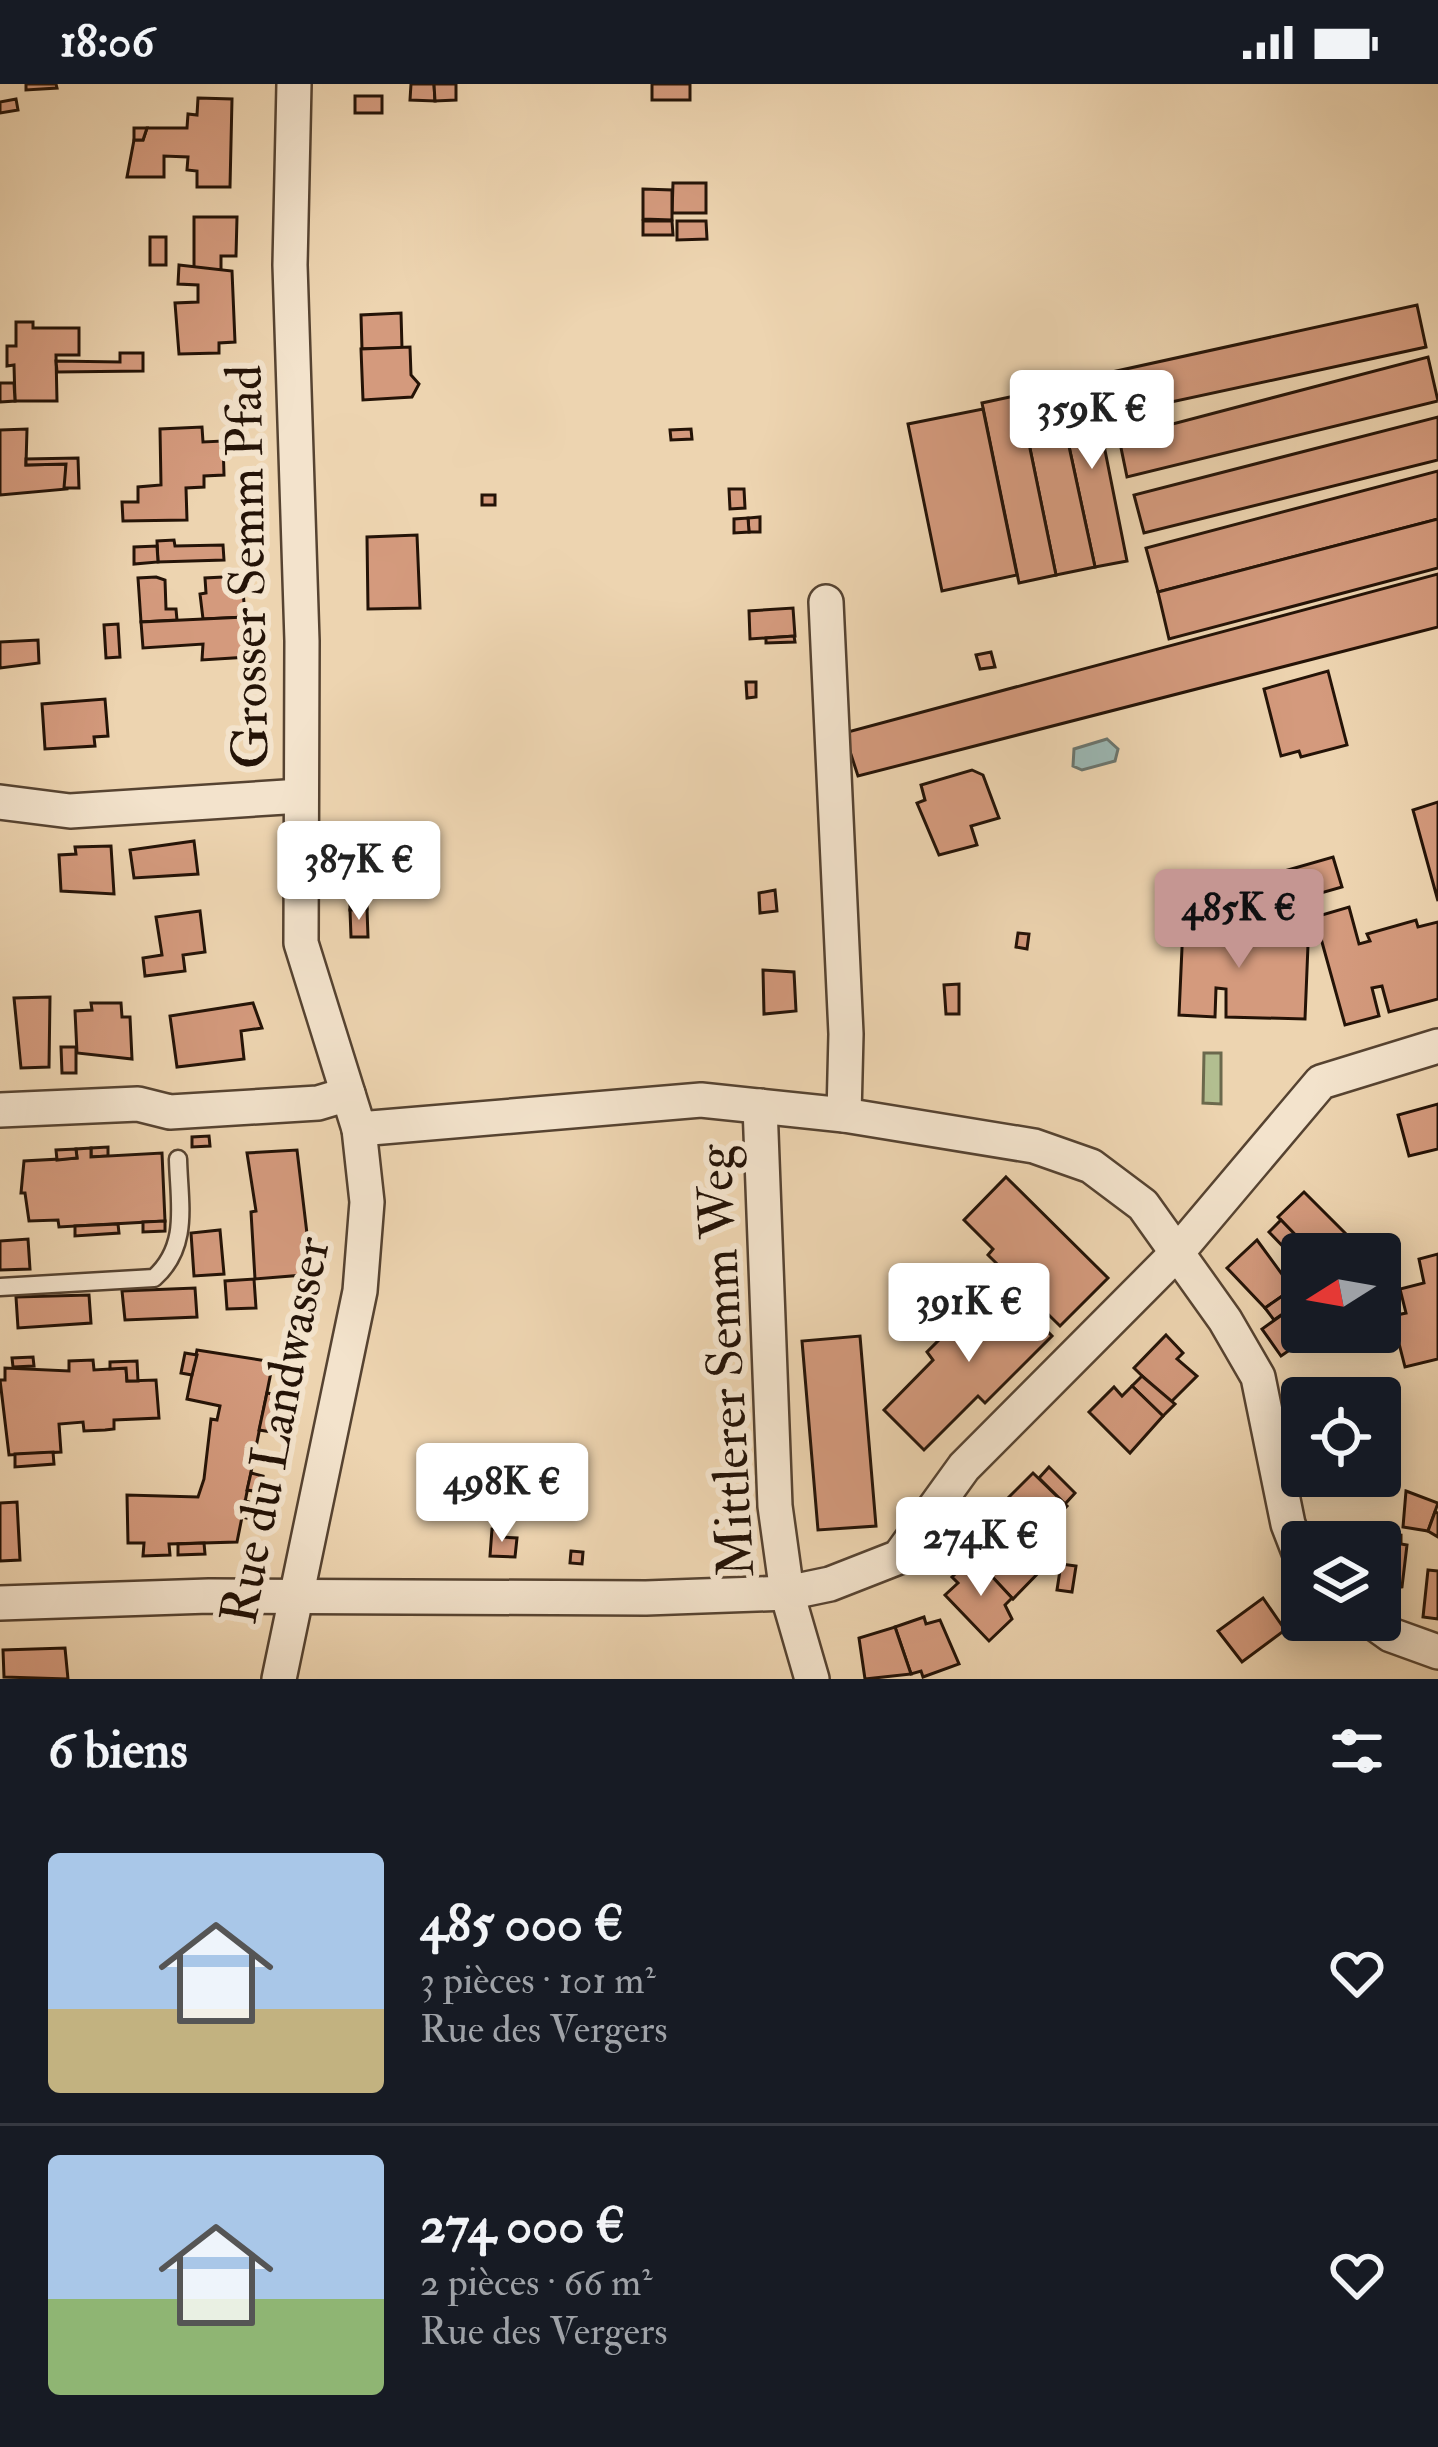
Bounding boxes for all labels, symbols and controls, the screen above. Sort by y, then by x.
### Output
text: 18:06 [60,14,154,70]
street label: Grosser Semm Pfad [212,364,284,770]
pin: 359K € [994,370,1190,472]
text: 359K € [1037,384,1147,433]
pin: 387K € [261,821,457,923]
text: 387K € [304,835,414,884]
pin: 485K € [1141,869,1337,971]
text: 485K € [1182,883,1296,932]
street label: Mittlerer Semm Weg [683,1142,769,1579]
street label: Rue du Landwasser [207,1231,345,1629]
north arrow [1281,1233,1401,1353]
map controls [1281,1233,1401,1641]
pin: 391K € [871,1263,1067,1365]
text: 391K € [915,1277,1023,1326]
button: locate [1281,1377,1401,1497]
pin: 498K € [404,1443,600,1545]
text: 498K € [443,1457,561,1506]
pin: 274K € [883,1497,1079,1599]
text: 274K € [923,1511,1039,1560]
button: layers [1281,1521,1401,1641]
icon: filters [1324,1718,1390,1784]
text: 6 biens [48,1719,188,1783]
text: 485 000 € [420,1892,624,1956]
icon: home [144,1901,288,2045]
icon: heart [1324,1940,1390,2006]
text: 3 pièces · 101 m² [420,1956,656,2005]
text: Rue des Vergers [420,2005,668,2054]
text: 274 000 € [420,2194,625,2258]
icon: home [144,2203,288,2347]
icon: heart [1324,2242,1390,2308]
text: 2 pièces · 66 m² [420,2258,652,2307]
text: Rue des Vergers [420,2307,668,2356]

